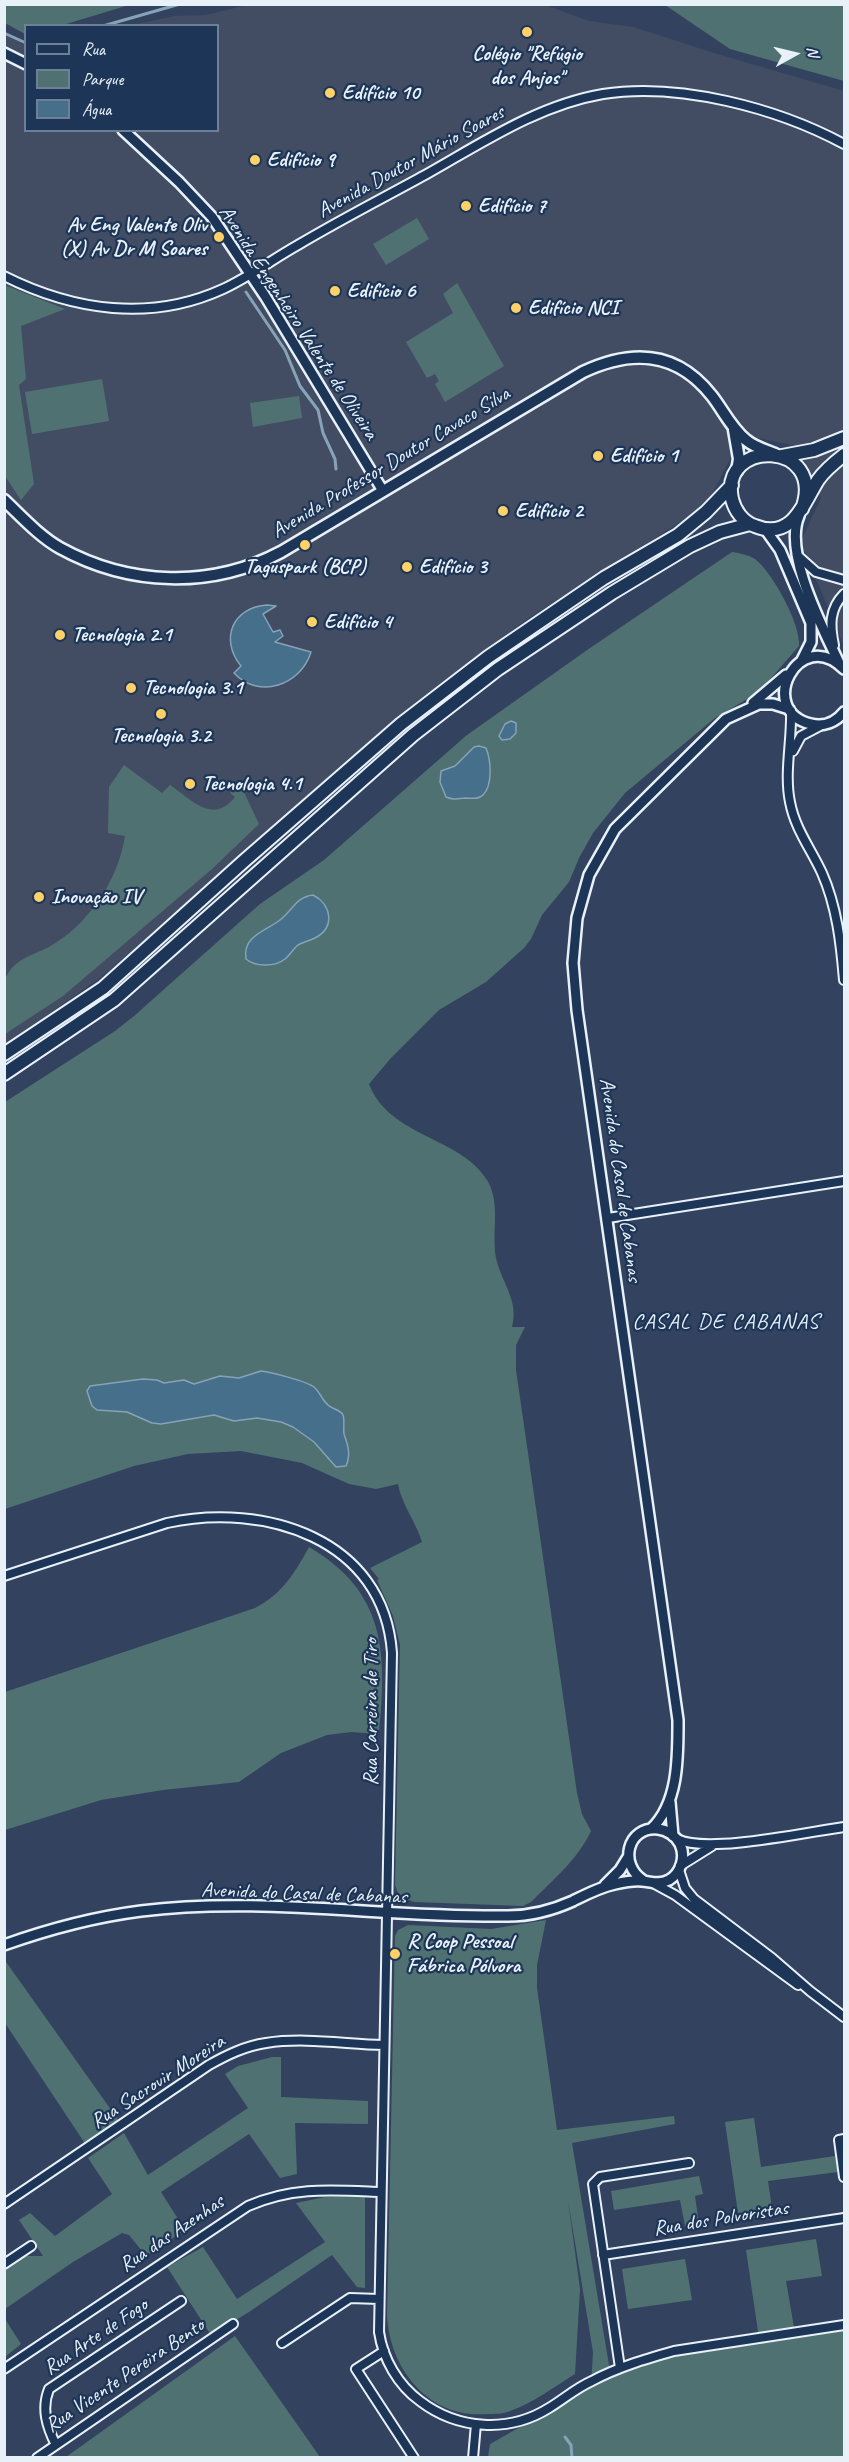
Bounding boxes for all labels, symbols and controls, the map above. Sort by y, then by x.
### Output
legend [24,24,219,132]
north arrow [765,24,825,84]
marker: Colégio "Refúgio dos Anjos" [520,25,534,39]
text: Rua [82,38,105,60]
place label: Colégio "Refúgio dos Anjos" [472,41,582,91]
text: N [802,45,823,58]
text: Parque [82,68,123,90]
place label: Edifício 10 [342,80,419,106]
marker: Edifício 10 [323,86,337,100]
text: Água [82,98,111,120]
street label: Avenida Doutor Mário Soares [313,100,509,224]
place label: Edifício 9 [267,147,335,173]
marker: Edifício 9 [248,153,262,167]
place label: Edifício 7 [478,193,546,219]
marker: Edifício 7 [459,199,473,213]
street label: Avenida Engenheiro Valente de Oliveira [213,201,383,445]
place label: Av Eng Valente Oliv (X) Av Dr M Soares [61,212,207,262]
marker: Av Eng Valente Oliv (X) Av Dr M Soares [212,230,226,244]
place label: Edifício 6 [347,278,415,304]
marker: Edifício 6 [328,284,342,298]
place label: Edifício NCI [528,295,618,321]
marker: Edifício NCI [509,301,523,315]
street label: Avenida Professor Doutor Cavaco Silva [267,382,515,544]
place label: Edifício 1 [610,443,678,469]
marker: Edifício 1 [591,449,605,463]
place label: Edifício 2 [515,498,583,524]
marker: Edifício 2 [496,504,510,518]
marker: Taguspark (BCP) [298,538,312,552]
place label: Taguspark (BCP) [244,554,366,580]
place label: Edifício 3 [419,554,487,580]
marker: Edifício 3 [400,560,414,574]
place label: Edifício 4 [324,609,392,635]
marker: Edifício 4 [305,615,319,629]
place label: Tecnologia 2.1 [72,622,172,648]
marker: Tecnologia 2.1 [53,628,67,642]
place label: Tecnologia 3.1 [143,675,243,701]
marker: Tecnologia 3.1 [124,681,138,695]
marker: Tecnologia 3.2 [154,707,168,721]
place label: Tecnologia 3.2 [111,723,211,749]
place label: Tecnologia 4.1 [202,771,302,797]
marker: Tecnologia 4.1 [183,777,197,791]
place label: Inovação IV [51,884,141,910]
marker: Inovação IV [32,890,46,904]
street label: Avenida do Casal de Cabanas [593,1076,647,1284]
district label: CASAL DE CABANAS [633,1309,819,1335]
street label: Rua Carreira de Tiro [358,1638,384,1786]
street label: Avenida do Casal de Cabanas [201,1878,407,1910]
place label: R Coop Pessoal Fábrica Pólvora [407,1929,520,1979]
marker: R Coop Pessoal Fábrica Pólvora [388,1947,402,1961]
street label: Rua Sacrovir Moreira [86,2029,230,2135]
street label: Rua das Azenhas [115,2190,229,2278]
street label: Rua dos Polvoristas [652,2196,790,2242]
street label: Rua Arte de Fogo [39,2293,153,2381]
street label: Rua Vicente Pereira Bento [41,2313,209,2439]

